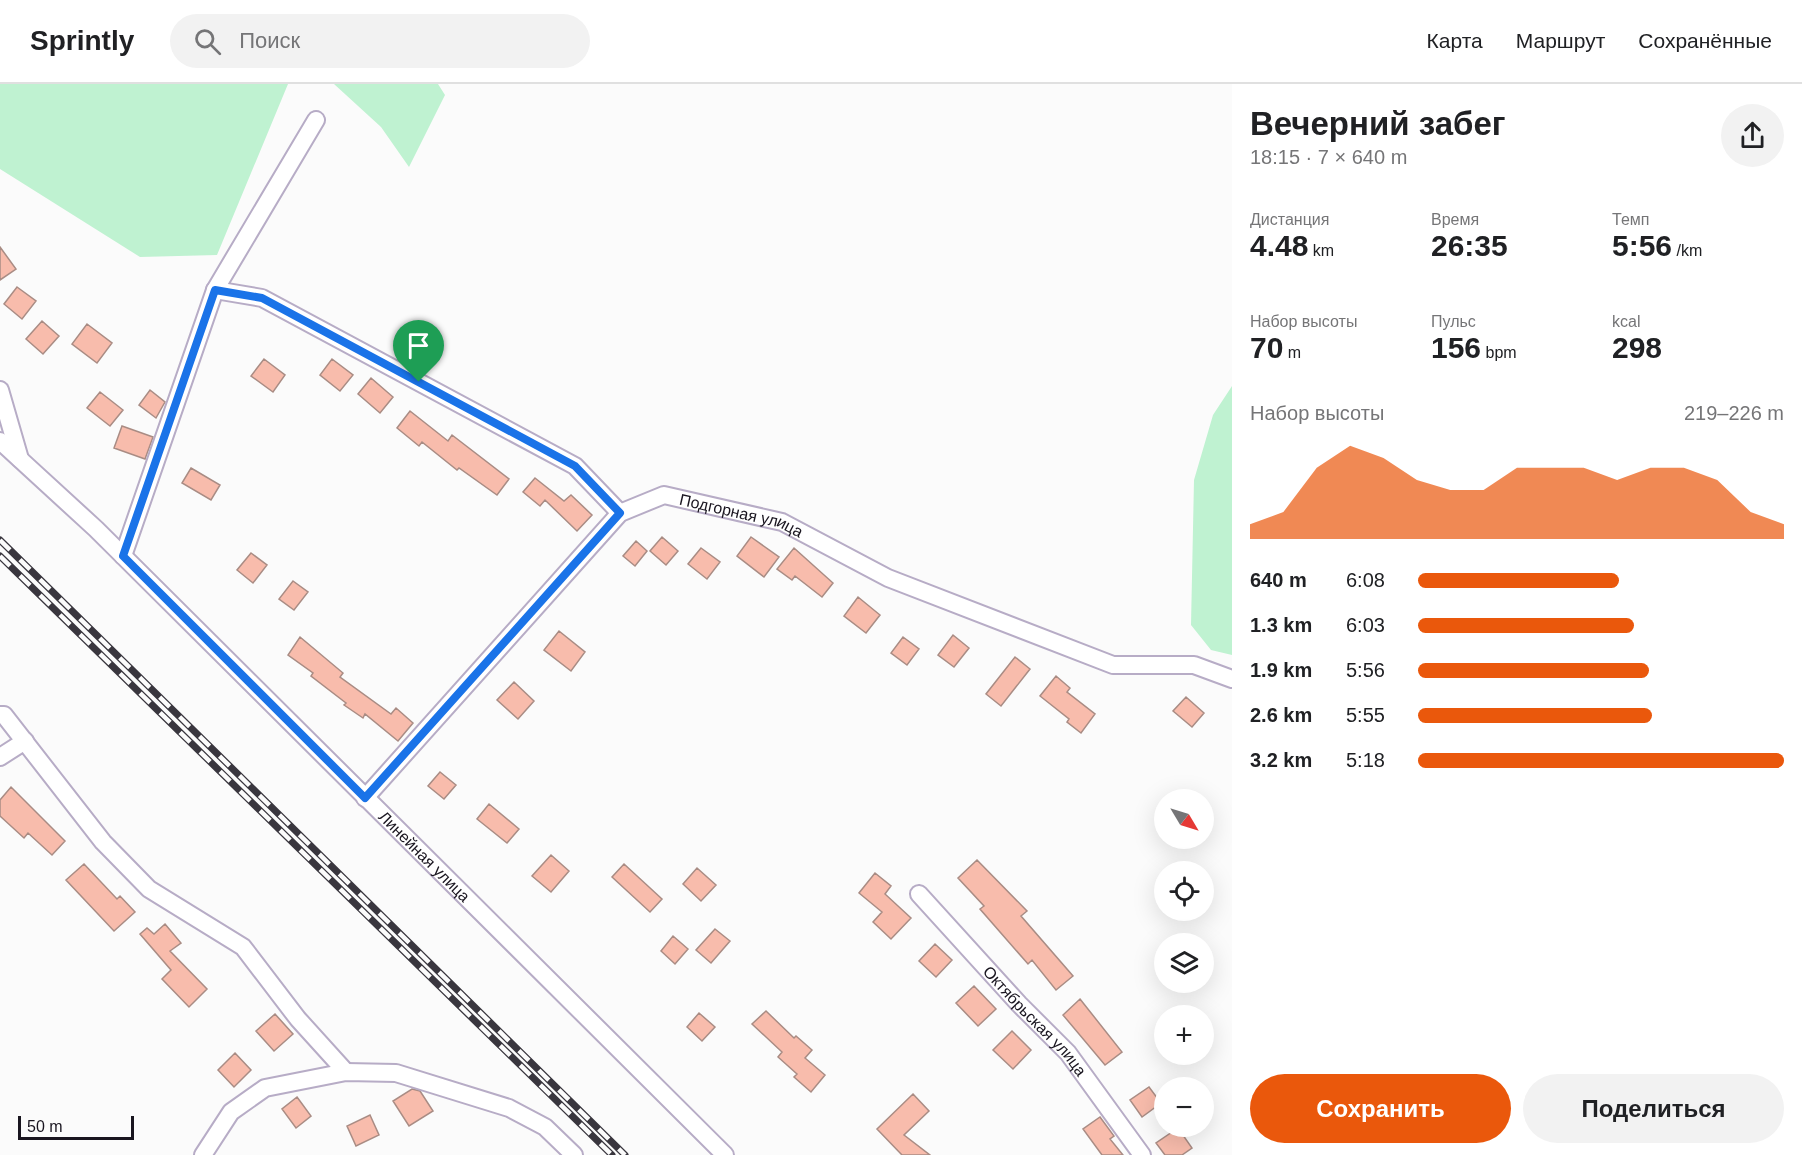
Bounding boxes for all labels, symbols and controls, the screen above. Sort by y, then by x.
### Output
search box [170,14,590,68]
text: Sprintly [30,25,134,56]
icon: search [191,25,224,58]
text: Поиск [239,28,300,53]
text: Карта [1427,29,1483,52]
text: Маршрут [1516,29,1605,52]
text: Сохранённые [1638,29,1772,52]
button: share [1721,104,1784,167]
text: Вечерний забег [1250,105,1506,142]
text: 18:15 · 7 × 640 m [1250,146,1407,168]
text: Дистанция [1250,211,1329,228]
text: Время [1431,211,1479,228]
text: Темп [1612,211,1649,228]
text: 4.48 [1250,229,1308,262]
text: 26:35 [1431,229,1508,262]
text: 5:56 [1612,229,1672,262]
text: km [1308,242,1334,259]
text: /km [1672,242,1702,259]
text: Набор высоты [1250,313,1357,330]
text: Пульс [1431,313,1476,330]
text: kcal [1612,313,1640,330]
pin [393,320,444,382]
icon: arrive [402,329,435,362]
text: 70 [1250,331,1283,364]
text: 156 [1431,331,1481,364]
text: 298 [1612,331,1662,364]
text: m [1283,344,1301,361]
text: bpm [1481,344,1517,361]
text: Набор высоты [1250,402,1384,424]
text: 219–226 m [1684,402,1784,424]
street label: Подгорная улица [678,490,806,540]
text: 640 m [1250,569,1307,591]
text: 6:08 [1346,569,1385,591]
text: 1.3 km [1250,614,1312,636]
text: 6:03 [1346,614,1385,636]
text: 1.9 km [1250,659,1312,681]
text: 5:56 [1346,659,1385,681]
text: 2.6 km [1250,704,1312,726]
text: 5:55 [1346,704,1385,726]
text: 3.2 km [1250,749,1312,771]
text: 5:18 [1346,749,1385,771]
north arrow [1154,789,1214,849]
map controls [1154,789,1214,1137]
street label: Линейная улица [376,807,474,905]
button: locate [1154,861,1214,921]
button: layers [1154,933,1214,993]
street label: Октябрьская улица [980,962,1090,1079]
button: + [1154,1005,1214,1065]
button: Сохранить [1250,1074,1511,1143]
button: Поделиться [1523,1074,1784,1143]
button: − [1154,1077,1214,1137]
scale bar [18,1113,134,1140]
text: 50 m [27,1118,63,1135]

